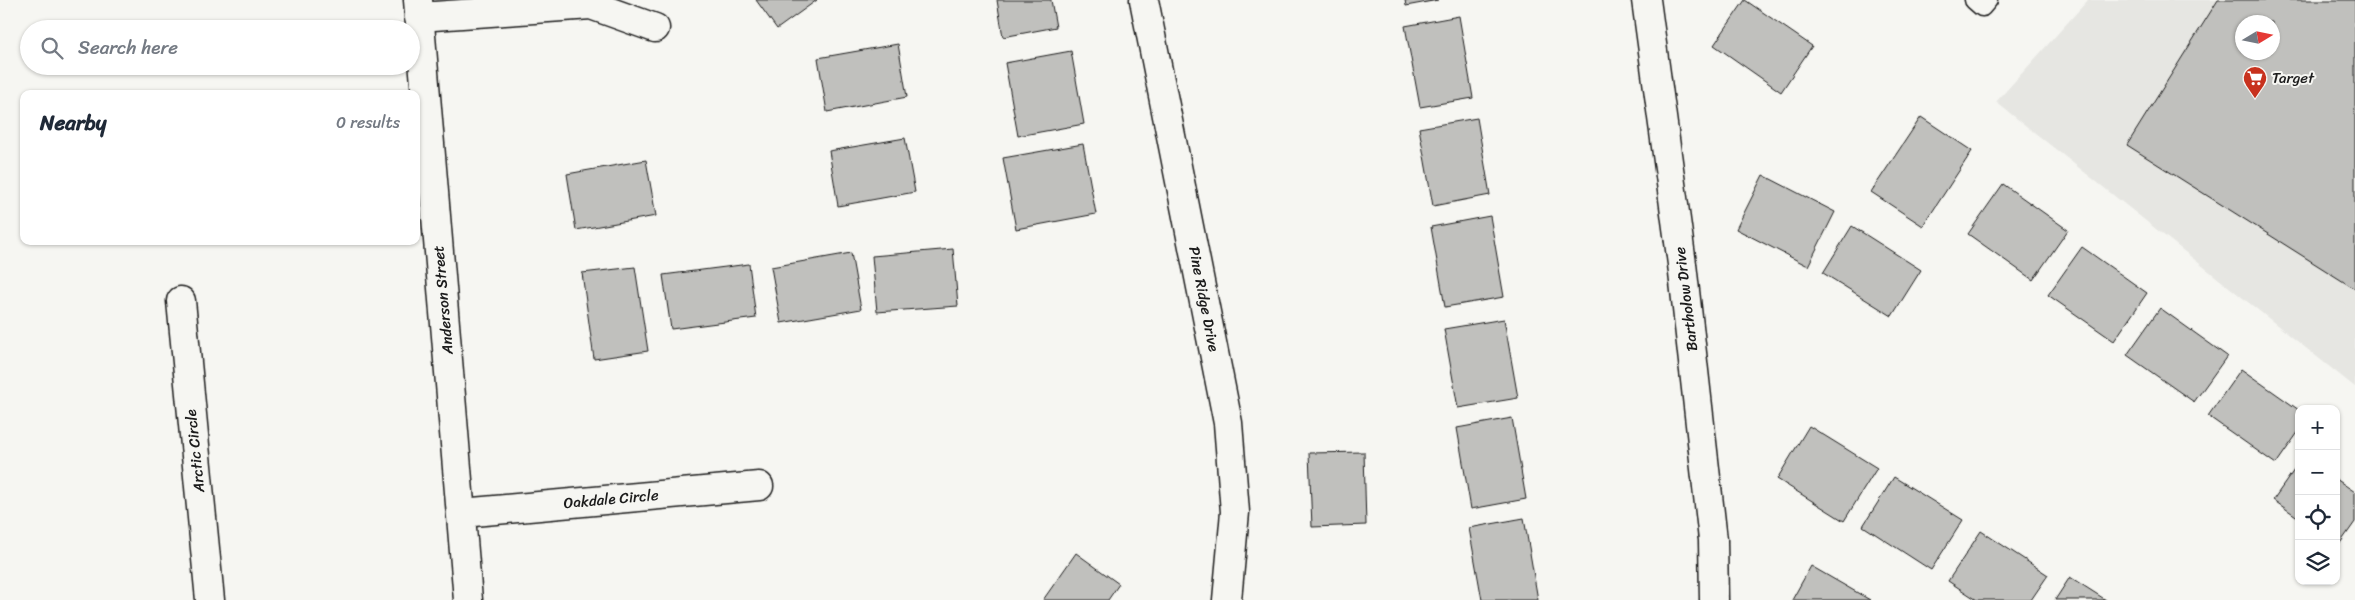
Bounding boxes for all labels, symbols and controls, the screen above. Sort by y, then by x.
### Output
north arrow [2235,15,2280,60]
search box [20,20,420,75]
text: Search here [78,31,178,64]
icon: search [38,34,66,62]
supermarket icon: Target [2242,65,2268,99]
place label: Target [2272,65,2315,91]
text: Nearby [40,104,106,142]
text: 0 results [336,108,400,137]
street label: Anderson Street [425,244,461,357]
street label: Pine Ridge Drive [1181,244,1227,354]
street label: Bartholow Drive [1667,245,1705,353]
map controls [2295,405,2340,585]
button: + [2295,405,2340,450]
street label: Arctic Circle [178,408,212,495]
button: − [2295,450,2340,495]
street label: Oakdale Circle [562,482,660,516]
button: locate [2295,495,2340,540]
button: layers [2295,540,2340,585]

